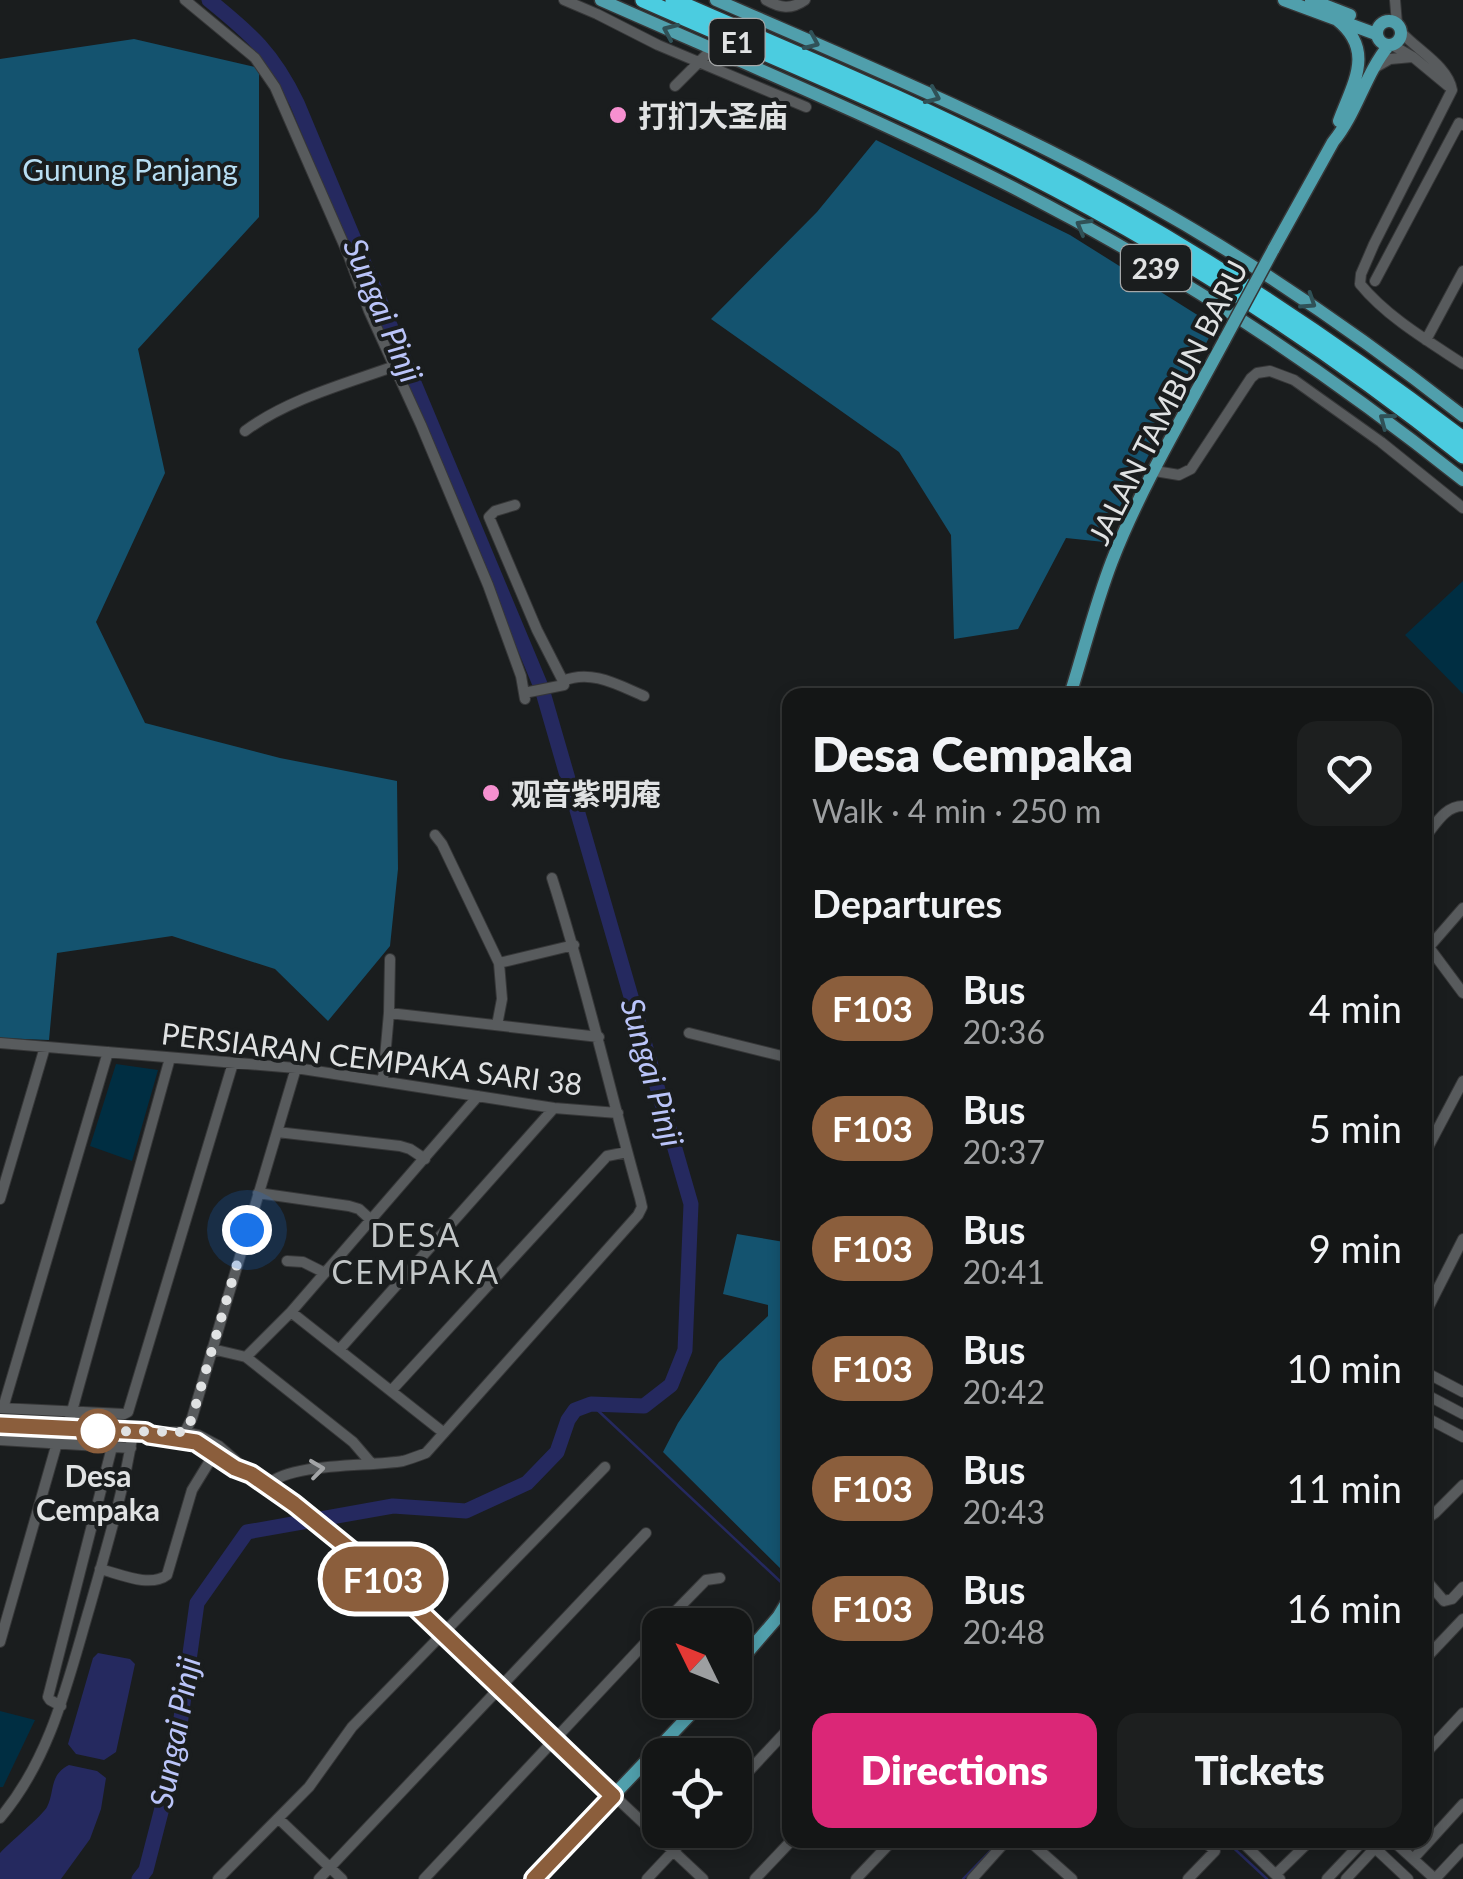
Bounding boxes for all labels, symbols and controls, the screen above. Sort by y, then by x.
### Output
road number: E1 [710,19,764,65]
one-way arrow [662,23,680,43]
one-way arrow [802,30,820,50]
one-way arrow [922,83,940,103]
place label: 打扪大圣庙 [638,97,788,133]
marker: 打扪大圣庙 [607,104,629,126]
park label: Gunung Panjang [22,151,238,187]
one-way arrow [1076,219,1094,238]
water label: Sungai Pinji [336,232,432,388]
road number: 239 [1121,245,1191,291]
street label: JALAN TAMBUN BARU [1080,254,1254,550]
one-way arrow [1298,290,1316,309]
one-way arrow [1379,415,1397,432]
button: heart [1297,721,1402,826]
text: Desa Cempaka [812,725,1133,782]
place label: 观音紫明庵 [511,775,661,811]
marker: 观音紫明庵 [480,782,502,804]
text: Walk · 4 min · 250 m [812,791,1101,830]
text: Departures [812,880,1002,926]
text: Bus [963,966,1026,1012]
text: 4 min [1309,985,1402,1031]
text: F103 [832,987,913,1029]
water label: Sungai Pinji [613,993,693,1151]
text: 20:36 [963,1012,1045,1051]
street label: PERSIARAN CEMPAKA SARI 38 [160,1014,584,1102]
text: Bus [963,1086,1026,1132]
text: 5 min [1309,1105,1402,1151]
text: F103 [832,1107,913,1149]
text: 20:37 [963,1132,1045,1171]
your location [222,1205,272,1255]
text: Bus [963,1206,1026,1252]
district label: DESA CEMPAKA [331,1215,501,1291]
text: 9 min [1309,1225,1402,1271]
text: F103 [832,1227,913,1269]
text: 20:41 [963,1252,1045,1291]
text: Bus [963,1326,1026,1372]
text: 10 min [1287,1345,1402,1391]
text: F103 [832,1347,913,1389]
text: 20:42 [963,1372,1045,1411]
marker: Desa Cempaka [77,1410,119,1452]
text: Bus [963,1446,1026,1492]
place label: Desa Cempaka [36,1457,160,1527]
one-way arrow [309,1460,326,1481]
text: 11 min [1287,1465,1402,1511]
text: F103 [832,1467,913,1509]
text: 20:43 [963,1492,1045,1531]
line badge: F103 [313,1546,453,1612]
text: F103 [343,1558,423,1600]
text: Bus [963,1566,1026,1612]
text: 16 min [1287,1585,1402,1631]
text: F103 [832,1587,913,1629]
north arrow [642,1608,752,1718]
map controls [642,1608,752,1848]
text: 20:48 [963,1612,1045,1651]
water label: Sungai Pinji [140,1653,208,1811]
button: Directions [812,1713,1097,1828]
button: Tickets [1117,1713,1402,1828]
button: locate [642,1738,752,1848]

